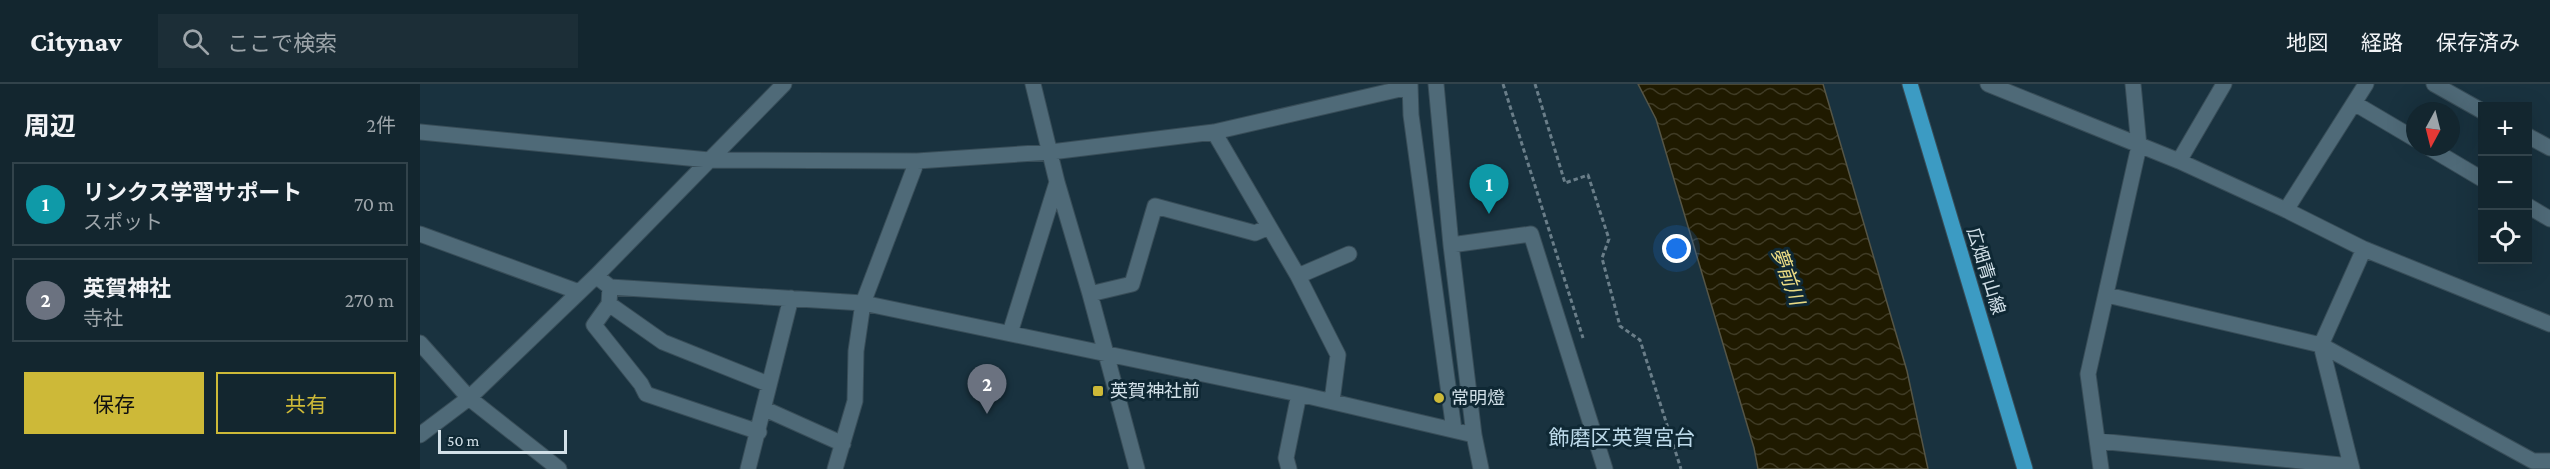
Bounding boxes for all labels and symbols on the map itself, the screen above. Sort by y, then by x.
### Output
north arrow [2406,102,2460,156]
pin: 1 [1470,164,1508,214]
street label: 広畑青山線 [1963,225,2009,317]
your location [1662,234,1691,263]
water label: 夢前川 [1767,244,1809,310]
pin: 2 [968,364,1006,414]
place label: 英賀神社前 [1110,381,1200,401]
marker: 英賀神社前 [1091,384,1105,398]
place label: 常明燈 [1451,388,1505,408]
marker: 常明燈 [1432,391,1446,405]
district label: 飾磨区英賀宮台 [1549,426,1696,450]
scale bar [438,427,567,454]

